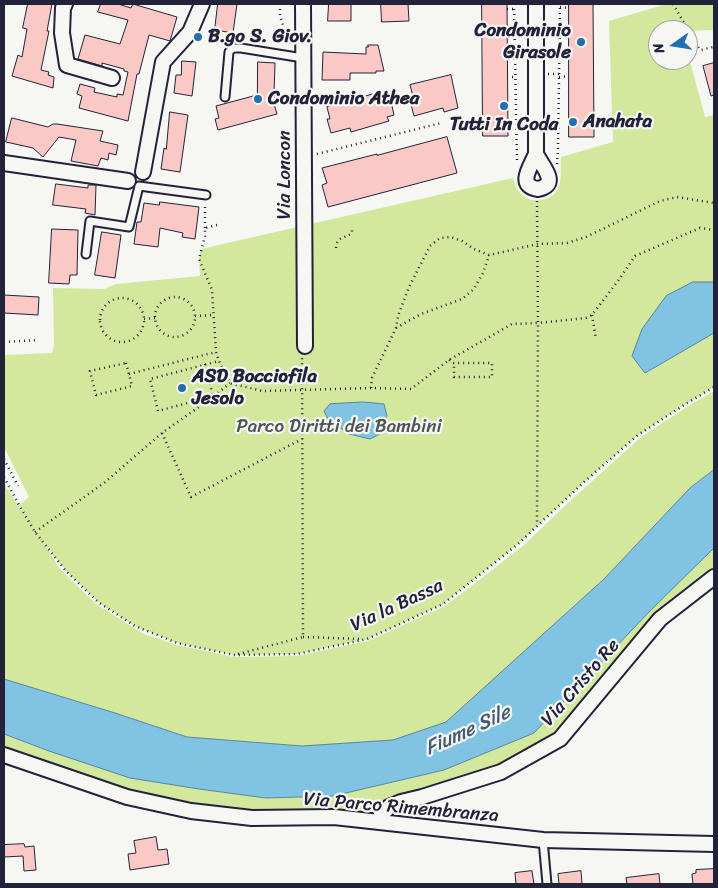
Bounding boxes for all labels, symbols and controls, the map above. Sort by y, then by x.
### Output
place label: Condominio Girasole [475,20,571,64]
north arrow [648,20,698,70]
place label: B.go S. Giov. [208,26,312,48]
marker: B.go S. Giov. [192,31,204,43]
marker: Condominio Girasole [575,36,587,48]
text: N [646,41,672,56]
place label: Condominio Athea [268,88,419,110]
marker: Condominio Athea [252,93,264,105]
marker: Tutti In Coda [498,100,510,112]
place label: Anahata [583,111,652,133]
place label: Tutti In Coda [450,114,558,136]
marker: Anahata [567,116,579,128]
street label: Via Loncon [274,130,296,220]
place label: ASD Bocciofila Jesolo [192,366,317,410]
marker: ASD Bocciofila Jesolo [176,382,188,394]
park label: Parco Diritti dei Bambini [236,416,442,438]
street label: Via la Bassa [347,575,447,637]
street label: Via Cristo Re [537,635,625,731]
water label: Fiume Sile [422,701,514,761]
street label: Via Parco Rimembranza [302,788,500,828]

